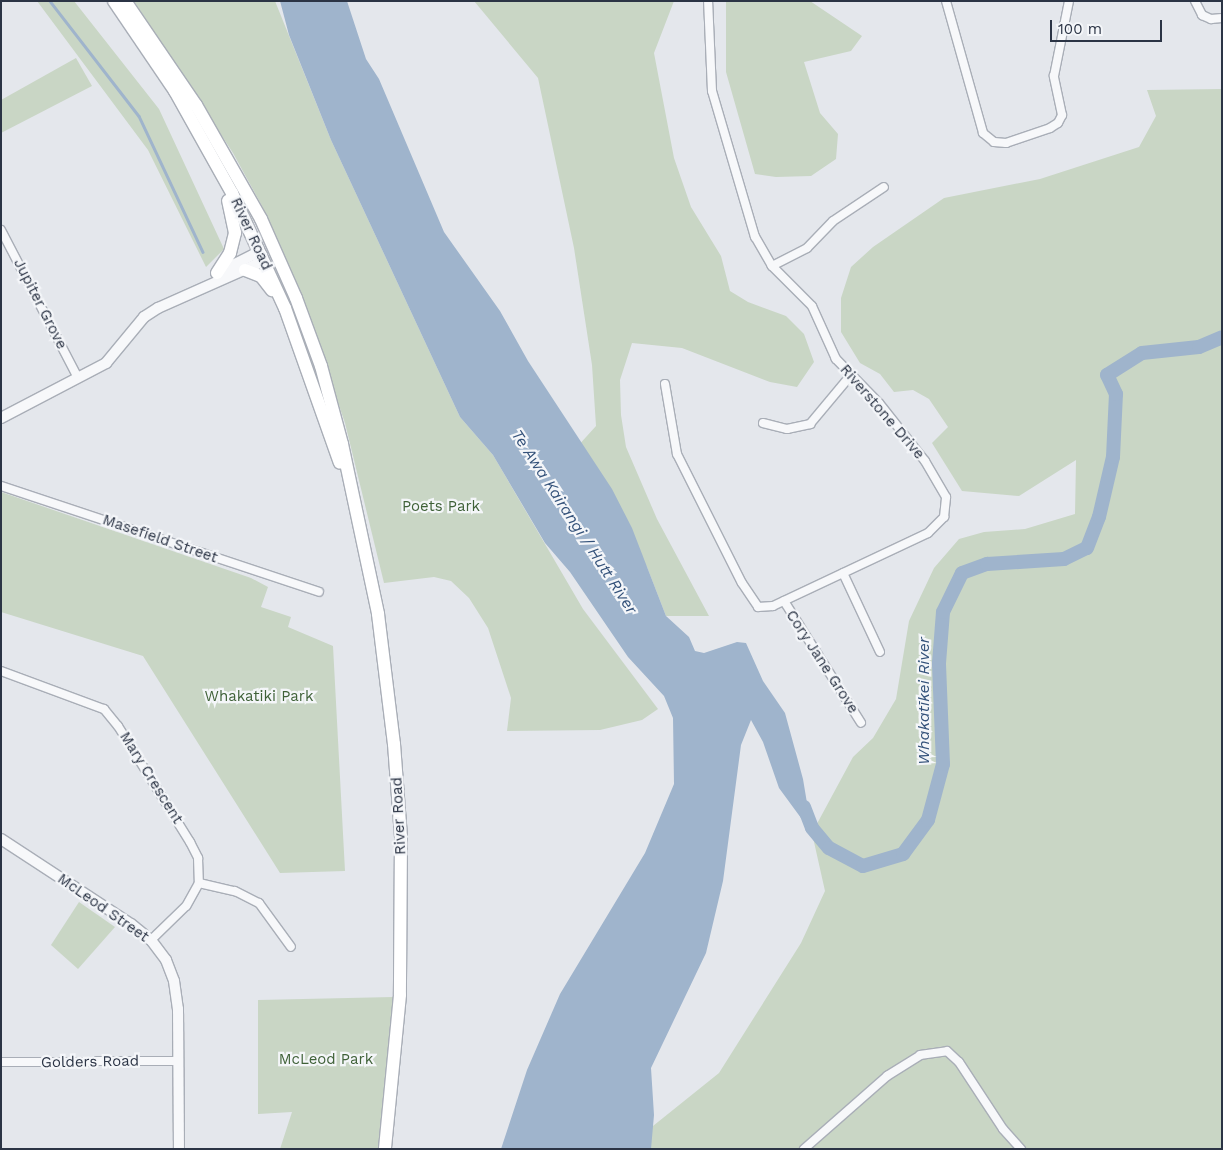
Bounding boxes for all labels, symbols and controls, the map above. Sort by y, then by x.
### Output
scale bar [1053,10,1166,42]
text: 100 m [1058,20,1102,38]
street label: River Road [226,195,276,273]
street label: Jupiter Grove [9,256,71,352]
street label: Riverstone Drive [836,361,928,463]
water label: Te Awa Kairangi / Hutt River [507,426,641,618]
park label: Poets Park [402,498,480,516]
street label: Masefield Street [100,511,220,567]
street label: Cory Jane Grove [782,607,862,717]
water label: Whakatīkei River [914,637,934,765]
park label: Whakatiki Park [205,688,313,706]
street label: Mary Crescent [115,729,187,827]
street label: River Road [388,776,410,856]
street label: McLeod Street [54,870,152,946]
park label: McLeod Park [279,1051,373,1069]
street label: Golders Road [41,1052,139,1072]

